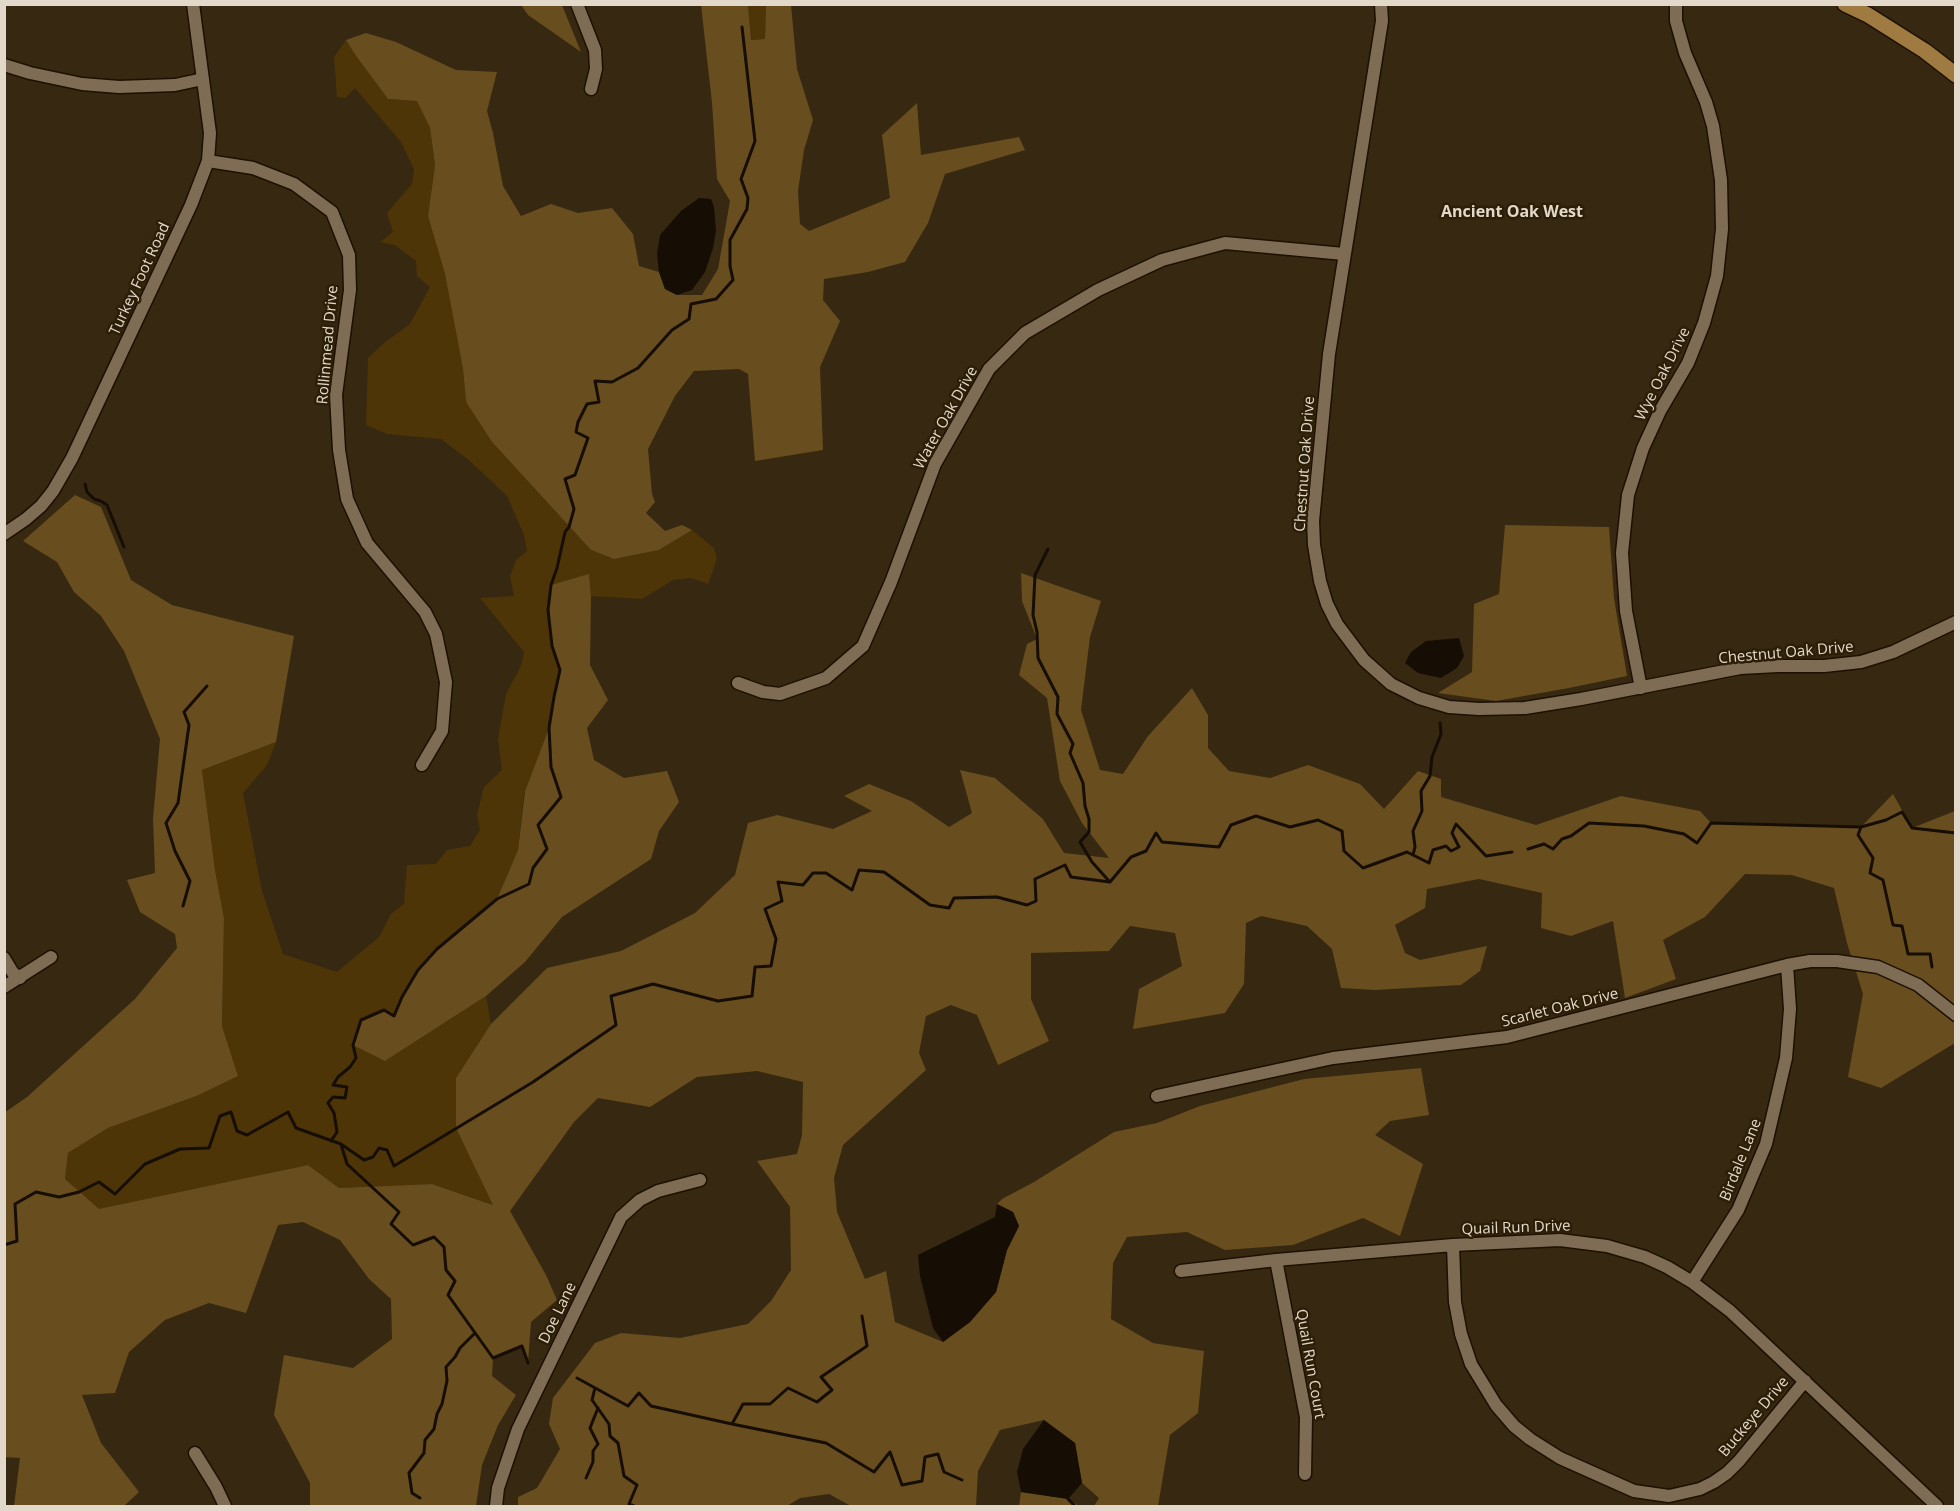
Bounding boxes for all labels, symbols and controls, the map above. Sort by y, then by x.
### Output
district label: Ancient Oak West [1441,202,1583,222]
street label: Turkey Foot Road [106,220,174,338]
street label: Rollinmead Drive [314,285,342,405]
street label: Wye Oak Drive [1632,324,1694,424]
street label: Water Oak Drive [910,364,982,472]
street label: Chestnut Oak Drive [1291,396,1319,532]
street label: Chestnut Oak Drive [1718,638,1854,668]
street label: Scarlet Oak Drive [1500,985,1620,1031]
street label: Birdale Lane [1716,1116,1766,1204]
street label: Quail Run Drive [1461,1217,1571,1239]
street label: Doe Lane [535,1279,581,1347]
street label: Quail Run Court [1291,1308,1329,1420]
street label: Buckeye Drive [1715,1373,1793,1461]

